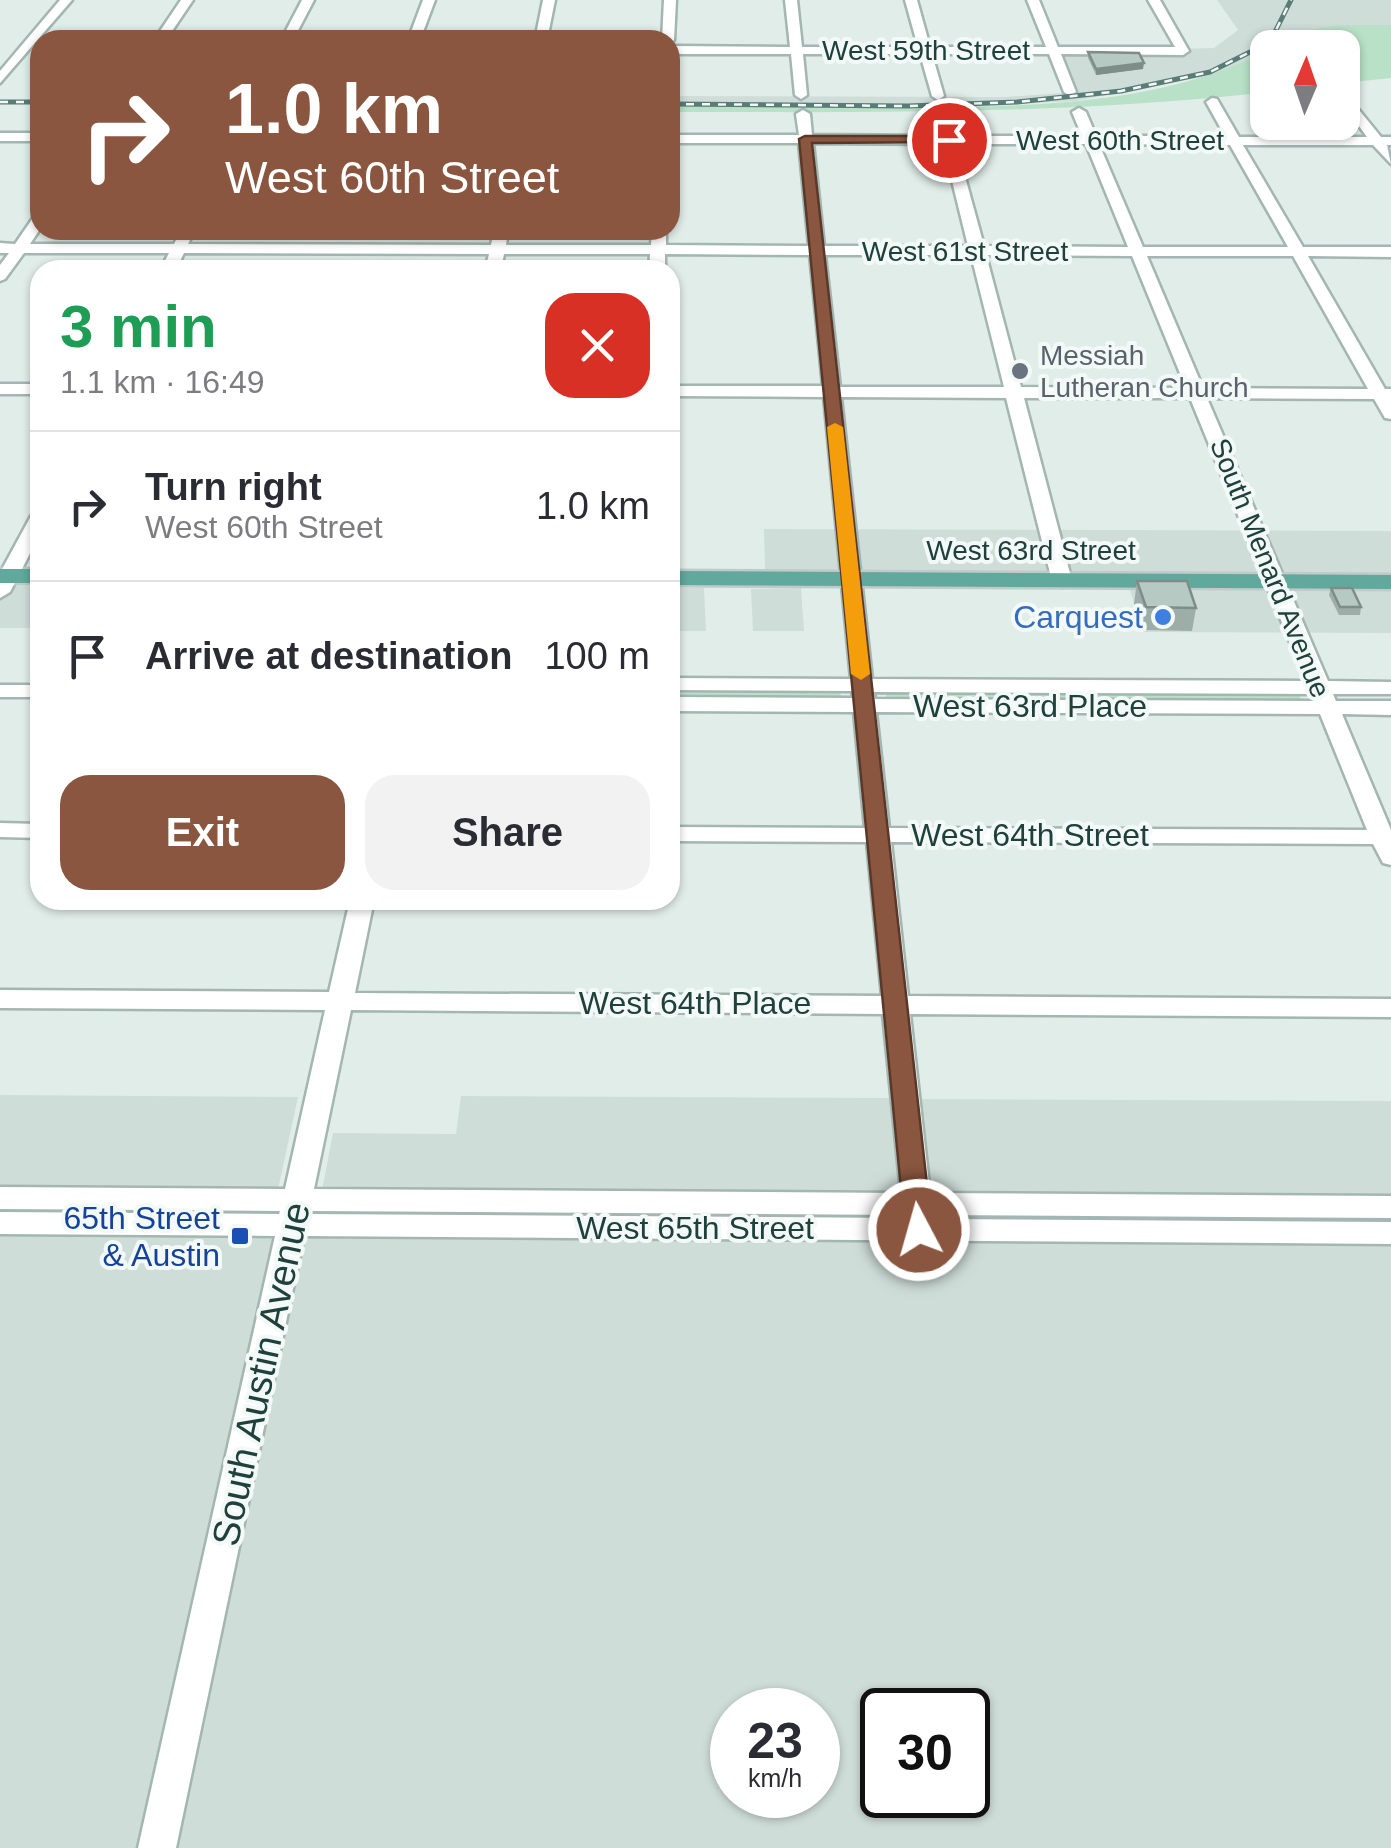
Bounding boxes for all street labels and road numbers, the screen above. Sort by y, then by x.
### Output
street label: West 59th Street [822,35,1030,66]
street label: West 60th Street [1016,125,1224,156]
street label: West 61st Street [862,236,1068,267]
street label: South Menard Avenue [1204,434,1336,702]
street label: West 63rd Street [926,535,1136,566]
street label: West 63rd Place [913,688,1147,724]
street label: West 64th Street [911,817,1149,853]
street label: West 64th Place [579,985,811,1021]
street label: South Austin Avenue [204,1198,318,1550]
street label: West 65th Street [576,1210,814,1246]

